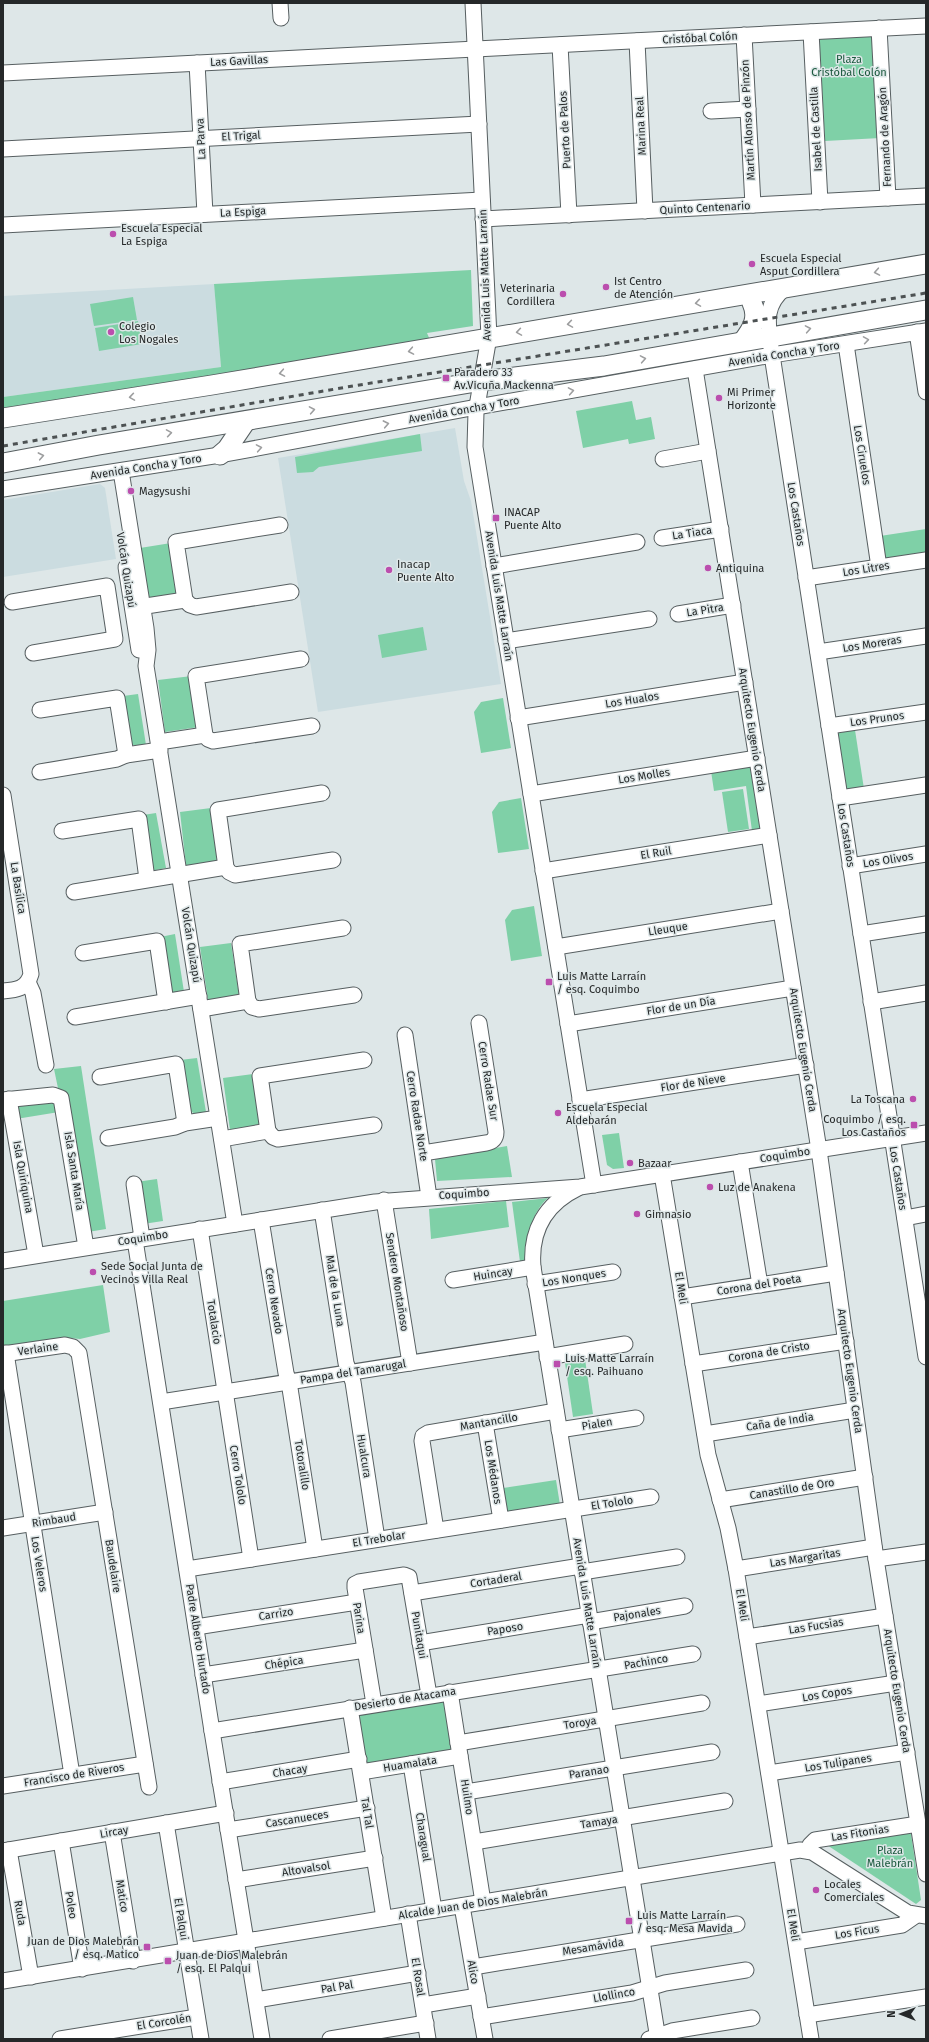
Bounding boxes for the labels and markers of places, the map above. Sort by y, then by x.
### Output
place label: Escuela Especial La Espiga [121,222,203,248]
marker: Escuela Especial La Espiga [108,229,118,239]
place label: Escuela Especial Asput Cordillera [760,252,842,278]
marker: Escuela Especial Asput Cordillera [747,259,757,269]
place label: Ist Centro de Atención [614,275,673,301]
place label: Veterinaria Cordillera [500,282,555,308]
marker: Ist Centro de Atención [601,282,611,292]
marker: Veterinaria Cordillera [558,289,568,299]
place label: Colegio Los Nogales [119,320,178,346]
marker: Colegio Los Nogales [106,327,116,337]
place label: Paradero 33 Av.Vicuña Mackenna [454,366,554,392]
marker: Paradero 33 Av.Vicuña Mackenna [441,373,451,383]
place label: Mi Primer Horizonte [727,386,776,412]
marker: Mi Primer Horizonte [714,393,724,403]
place label: Magysushi [139,485,191,498]
marker: Magysushi [126,486,136,496]
place label: INACAP Puente Alto [504,506,561,532]
marker: INACAP Puente Alto [491,513,501,523]
place label: Inacap Puente Alto [397,558,454,584]
place label: Antiquina [716,562,764,575]
marker: Antiquina [703,563,713,573]
marker: Inacap Puente Alto [384,565,394,575]
place label: Luis Matte Larraín / esq. Coquimbo [557,970,646,996]
marker: Luis Matte Larraín / esq. Coquimbo [544,977,554,987]
place label: La Toscana [851,1093,905,1106]
marker: La Toscana [908,1094,918,1104]
place label: Escuela Especial Aldebarán [566,1101,648,1127]
marker: Escuela Especial Aldebarán [553,1108,563,1118]
place label: Coquimbo / esq. Los Castaños [823,1113,906,1139]
marker: Coquimbo / esq. Los Castaños [909,1120,919,1130]
place label: Bazaar [638,1157,672,1170]
marker: Bazaar [625,1158,635,1168]
place label: Luz de Anakena [718,1181,796,1194]
marker: Luz de Anakena [705,1182,715,1192]
place label: Gimnasio [645,1208,691,1221]
marker: Gimnasio [632,1209,642,1219]
place label: Sede Social Junta de Vecinos Villa Real [101,1260,203,1286]
marker: Sede Social Junta de Vecinos Villa Real [88,1267,98,1277]
place label: Luis Matte Larraín / esq. Paihuano [565,1352,654,1378]
marker: Luis Matte Larraín / esq. Paihuano [552,1359,562,1369]
place label: Locales Comerciales [824,1878,884,1904]
marker: Locales Comerciales [811,1885,821,1895]
place label: Luis Matte Larraín / esq. Mesa Mavida [637,1909,733,1935]
marker: Luis Matte Larraín / esq. Mesa Mavida [624,1916,634,1926]
place label: Juan de Dios Malebrán / esq. Matico [27,1935,139,1961]
marker: Juan de Dios Malebrán / esq. Matico [142,1942,152,1952]
place label: Juan de Dios Malebrán / esq. El Palqui [176,1949,288,1975]
marker: Juan de Dios Malebrán / esq. El Palqui [163,1956,173,1966]

